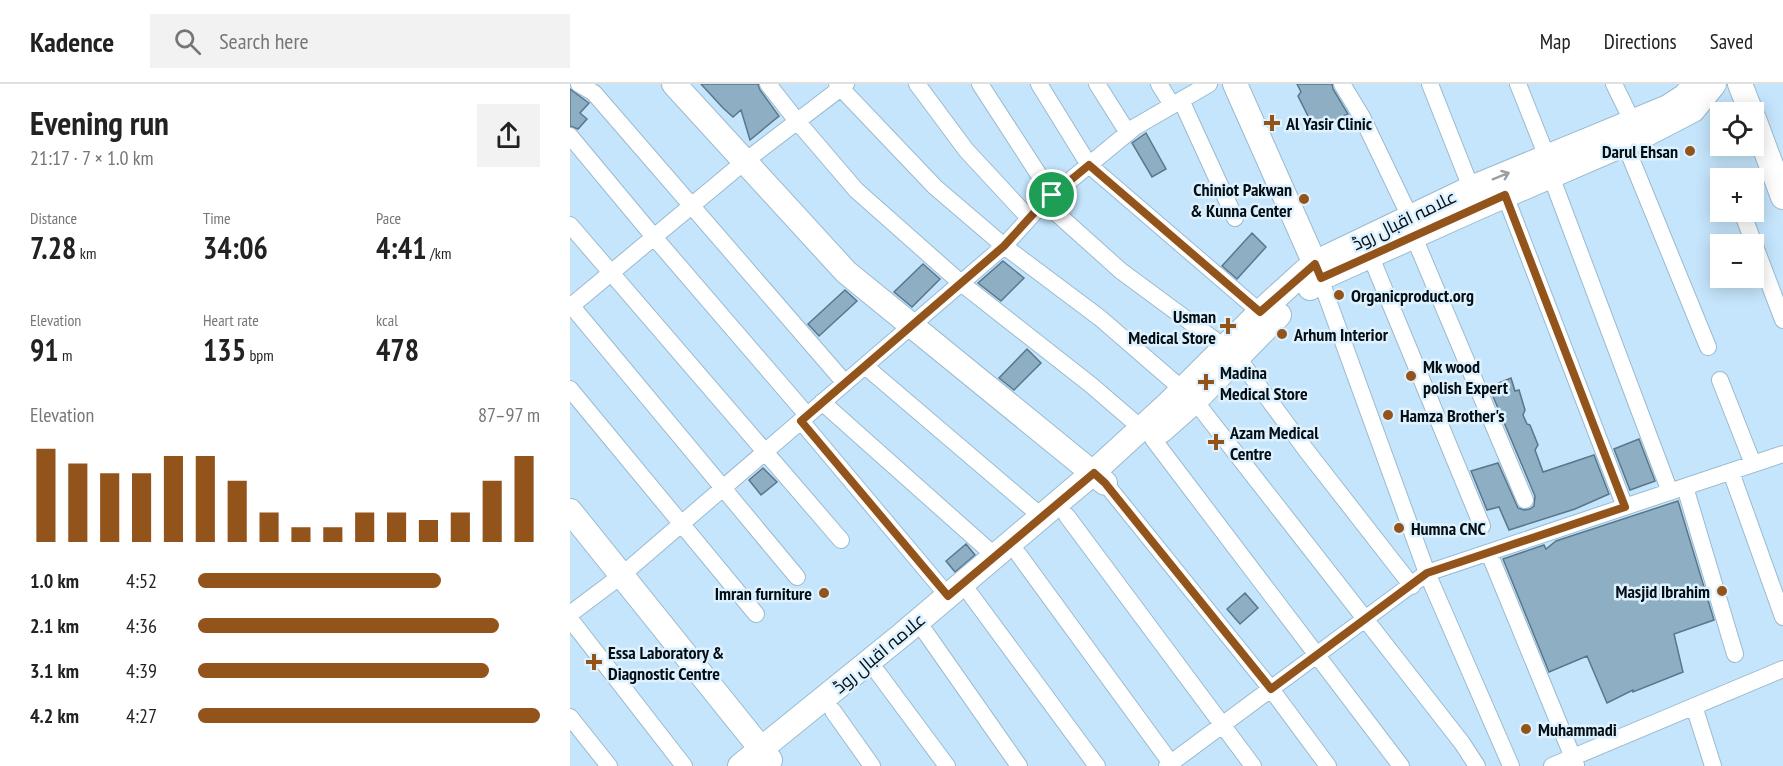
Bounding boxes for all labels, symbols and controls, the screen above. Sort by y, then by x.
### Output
search box [150,14,570,68]
text: Kadence [30,23,114,60]
icon: search [171,25,204,58]
text: Search here [219,27,309,55]
text: Map [1540,28,1571,55]
text: Directions [1604,28,1677,55]
text: Saved [1710,28,1753,55]
text: Evening run [30,101,169,144]
map controls [1710,102,1764,288]
button: locate [1710,102,1764,156]
button: share [477,104,540,167]
place label: Al Yasir Clinic [1285,112,1373,135]
marker: Al Yasir Clinic [1263,114,1281,132]
place label: Darul Ehsan [1602,140,1678,163]
marker: Darul Ehsan [1683,144,1697,158]
text: 21:17 · 7 × 1.0 km [30,145,154,171]
button: + [1710,168,1764,222]
pin [1026,169,1077,220]
one-way arrow [1491,170,1510,181]
icon: arrive [1035,178,1068,211]
place label: Chiniot Pakwan & Kunna Center [1190,178,1293,222]
street label: علامہ اقبال روڈ [1348,185,1460,255]
marker: Chiniot Pakwan & Kunna Center [1297,192,1311,206]
text: Distance [30,208,77,228]
text: Time [203,208,231,228]
text: Pace [376,208,401,228]
text: 7.28 [30,228,76,267]
text: 34:06 [203,228,268,267]
text: 4:41 [376,228,427,267]
button: − [1710,234,1764,288]
text: km [76,243,96,263]
text: /km [427,243,451,263]
place label: Organicproduct.org [1351,284,1474,307]
marker: Organicproduct.org [1332,288,1346,302]
place label: Usman Medical Store [1128,305,1216,349]
text: Elevation [30,310,81,330]
text: Heart rate [203,310,259,330]
text: kcal [376,310,398,330]
marker: Usman Medical Store [1221,319,1235,333]
place label: Arhum Interior [1293,323,1389,346]
marker: Arhum Interior [1275,327,1289,341]
text: 91 [30,330,59,369]
text: 135 [203,330,246,369]
text: 478 [376,330,419,369]
text: m [59,345,73,365]
text: bpm [246,345,274,365]
place label: Mk wood polish Expert [1423,355,1509,399]
place label: Madina Medical Store [1220,361,1308,405]
marker: Mk wood polish Expert [1404,369,1418,383]
marker: Madina Medical Store [1197,373,1215,391]
text: Elevation [30,402,94,428]
text: 87–97 m [478,402,540,428]
place label: Hamza Brother's [1400,404,1504,427]
marker: Hamza Brother's [1381,408,1395,422]
place label: Azam Medical Centre [1229,421,1319,465]
marker: Azam Medical Centre [1207,433,1225,451]
place label: Humna CNC [1411,517,1486,540]
marker: Humna CNC [1392,521,1406,535]
text: 1.0 km [30,568,79,594]
text: 4:52 [126,568,157,594]
place label: Masjid Ibrahim [1615,580,1710,603]
place label: Imran furniture [715,582,812,605]
marker: Masjid Ibrahim [1715,584,1729,598]
marker: Imran furniture [817,586,831,600]
street label: علامہ اقبال روڈ [828,608,930,698]
text: 2.1 km [30,613,79,639]
text: 4:36 [126,613,157,639]
place label: Essa Laboratory & Diagnostic Centre [608,641,724,685]
marker: Essa Laboratory & Diagnostic Centre [585,653,603,671]
text: 3.1 km [30,658,79,684]
text: 4:39 [126,658,157,684]
text: 4.2 km [30,703,79,729]
text: 4:27 [126,703,157,729]
place label: Muhammadi [1538,718,1617,741]
marker: Muhammadi [1519,722,1533,736]

